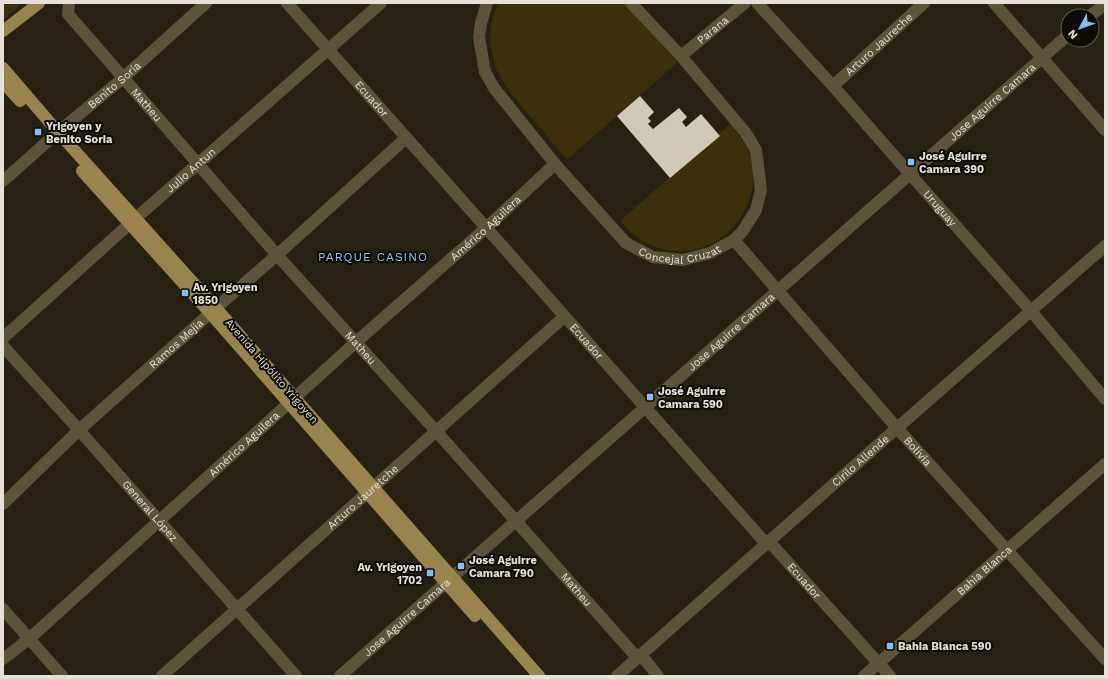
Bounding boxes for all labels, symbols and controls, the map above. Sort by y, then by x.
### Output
north arrow [1060,8,1100,48]
street label: Arturo Jaureche [843,11,915,78]
street label: Parana [695,14,731,47]
text: N [1065,27,1080,42]
street label: Benito Soria [85,59,144,111]
street label: Jose Aguirre Camara [947,61,1039,144]
street label: Ecuador [352,78,391,120]
street label: Matheu [128,86,164,124]
place label: Yrigoyen y Benito Soria [46,120,113,146]
marker: Yrigoyen y Benito Soria [33,127,43,137]
street label: Julio Antun [164,145,218,195]
place label: José Aguirre Camara 390 [919,150,987,176]
marker: José Aguirre Camara 390 [906,157,916,167]
street label: Uruguay [921,188,959,229]
street label: Américo Aguilera [448,193,524,264]
street label: Concejal Cruzat [636,242,724,267]
district label: PARQUE CASINO [318,250,428,264]
place label: Av. Yrigoyen 1850 [193,281,258,307]
marker: Av. Yrigoyen 1850 [180,288,190,298]
street label: Jose Aguirre Camara [685,290,777,374]
street label: Ramos Mejia [147,316,206,371]
street label: Avenida Hipólito Yrigoyen [222,316,321,426]
street label: Ecuador [567,321,606,363]
street label: Matheu [342,329,379,367]
place label: José Aguirre Camara 590 [658,385,726,411]
marker: José Aguirre Camara 590 [645,392,655,402]
street label: Américo Aguilera [206,409,282,480]
street label: Cirilo Allende [829,432,892,490]
street label: Bolivia [901,434,934,469]
street label: Arturo Jauretche [325,462,401,532]
street label: General López [120,478,180,544]
street label: Bahia Blanca [954,543,1015,598]
place label: José Aguirre Camara 790 [469,554,537,580]
street label: Ecuador [784,560,824,602]
place label: Av. Yrigoyen 1702 [358,561,422,587]
marker: José Aguirre Camara 790 [456,561,466,571]
marker: Av. Yrigoyen 1702 [425,568,435,578]
street label: Matheu [558,570,594,609]
street label: Jose Aguirre Camara [361,576,453,659]
place label: Bahia Blanca 590 [898,640,992,653]
marker: Bahia Blanca 590 [885,641,895,651]

